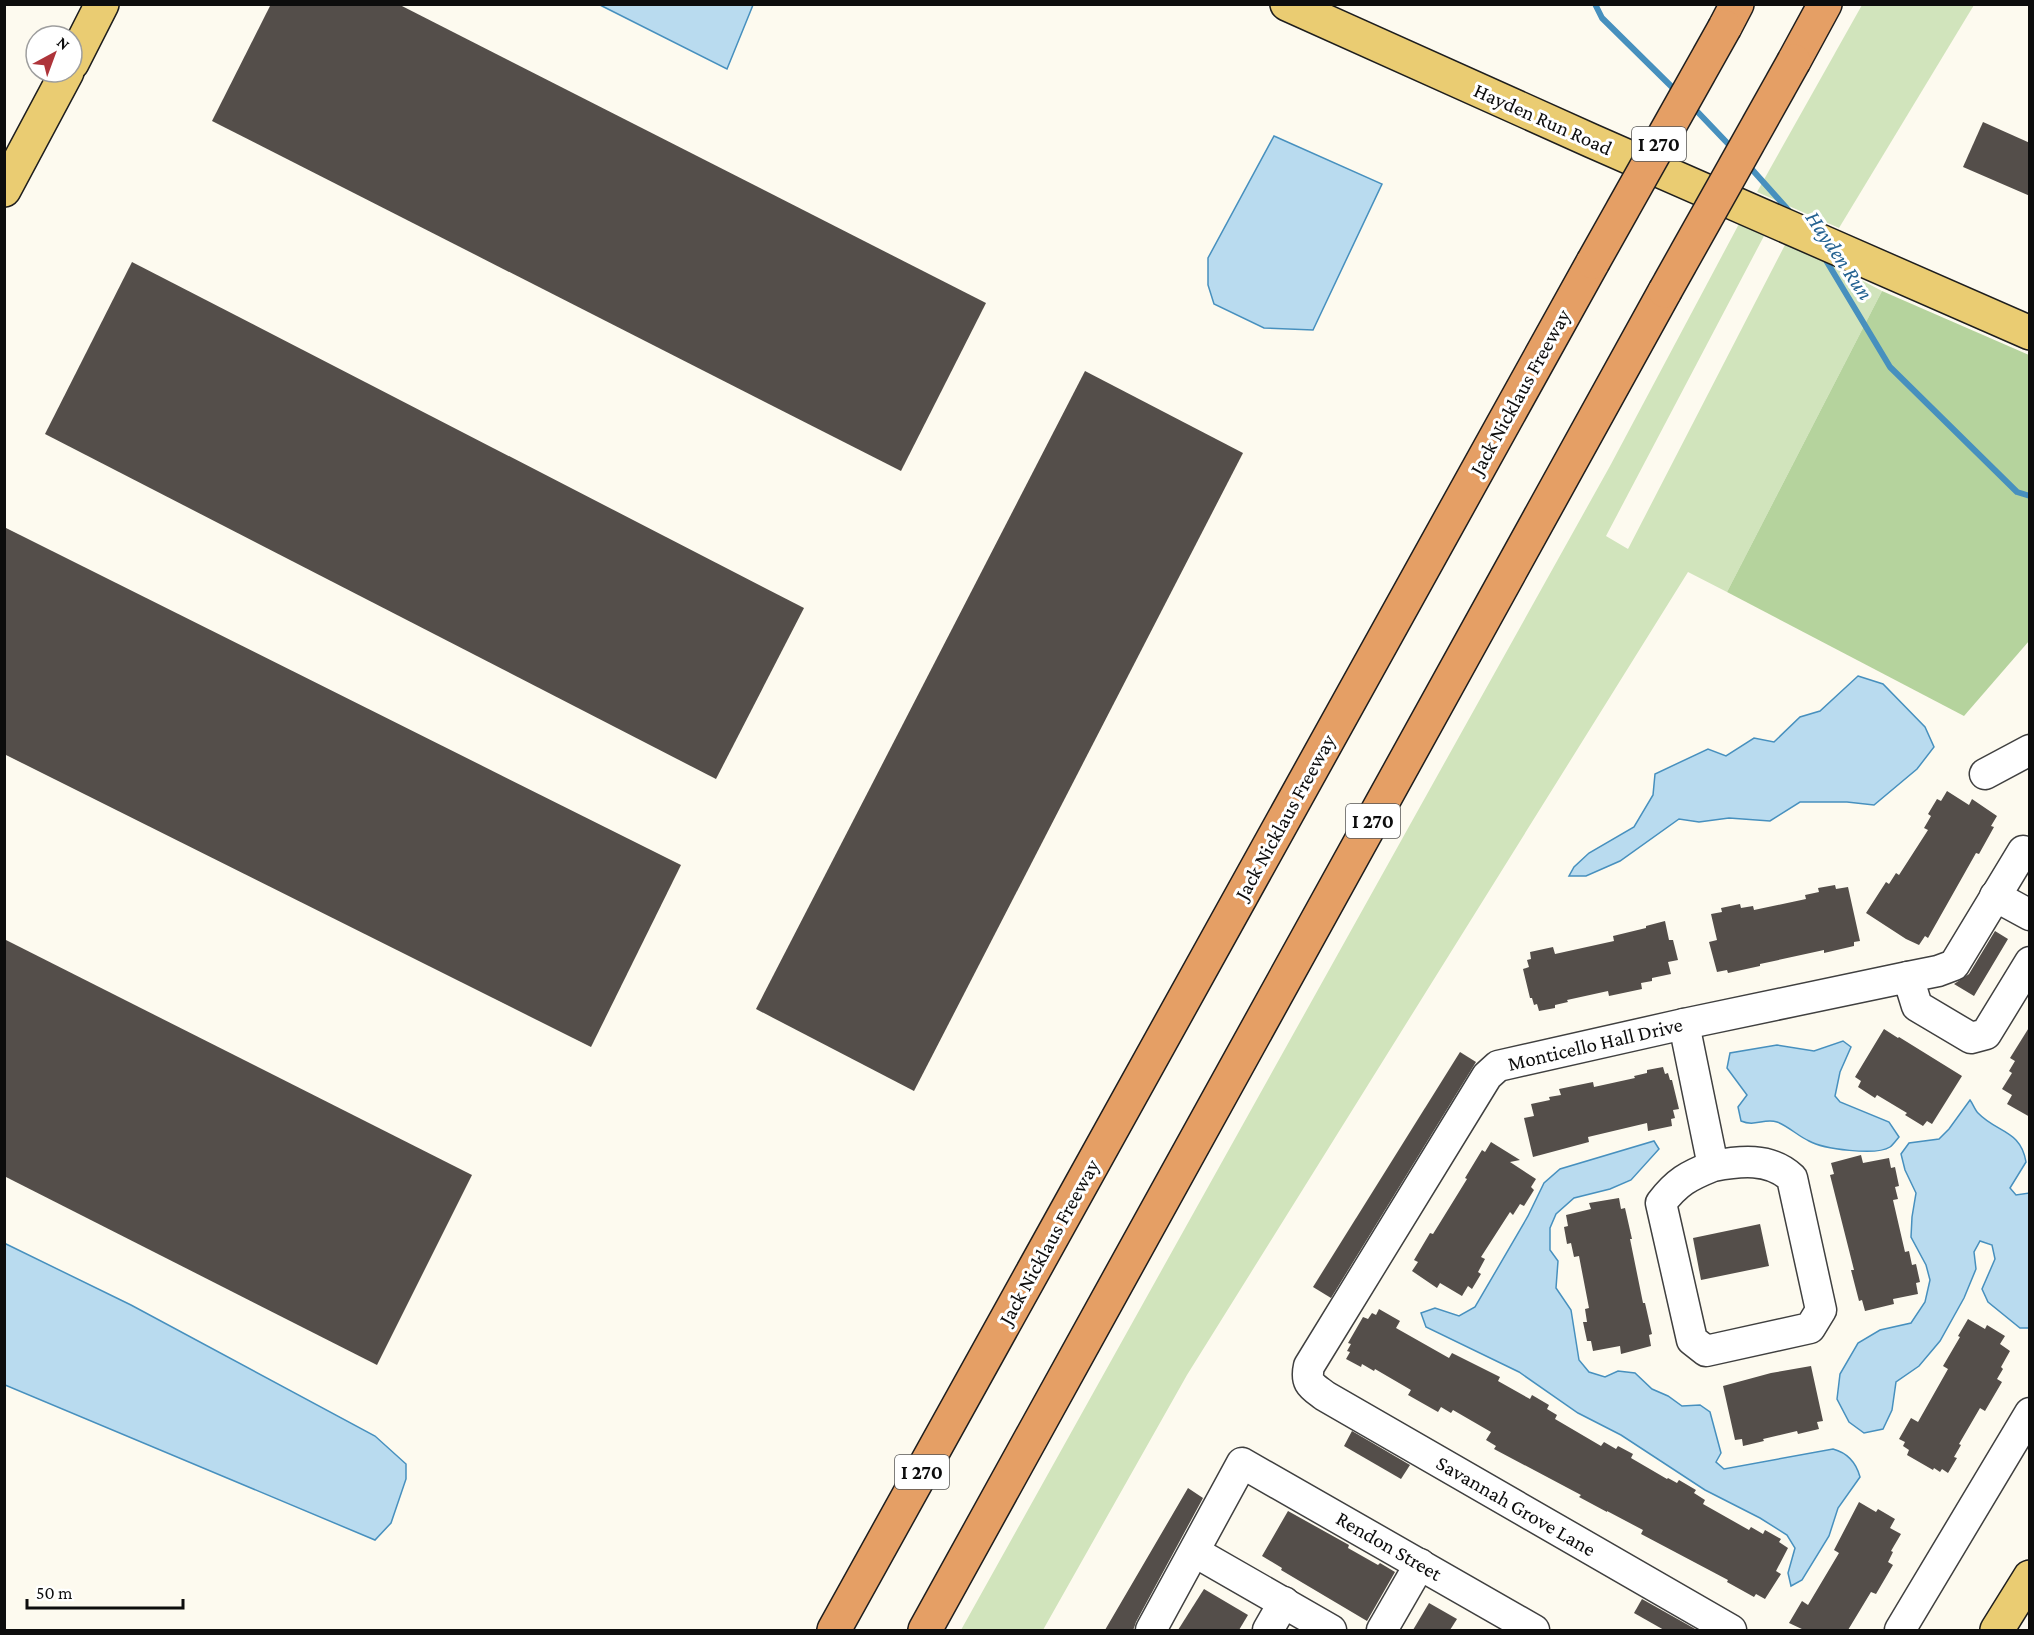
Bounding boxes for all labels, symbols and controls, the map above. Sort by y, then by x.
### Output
north arrow [24,24,84,84]
text: N [54,33,73,53]
street label: Hayden Run Road [1470,78,1616,160]
road number: I 270 [1632,127,1686,161]
water label: Hayden Run [1801,206,1878,305]
street label: Jack Nicklaus Freeway [1464,305,1576,481]
street label: Jack Nicklaus Freeway [1229,730,1341,906]
road number: I 270 [1346,804,1400,838]
street label: Monticello Hall Drive [1505,1012,1685,1076]
street label: Jack Nicklaus Freeway [993,1155,1105,1331]
street label: Savannah Grove Lane [1432,1451,1600,1561]
road number: I 270 [895,1455,949,1489]
street label: Rendon Street [1332,1506,1447,1586]
scale bar [27,1572,183,1610]
text: 50 m [36,1583,73,1603]

